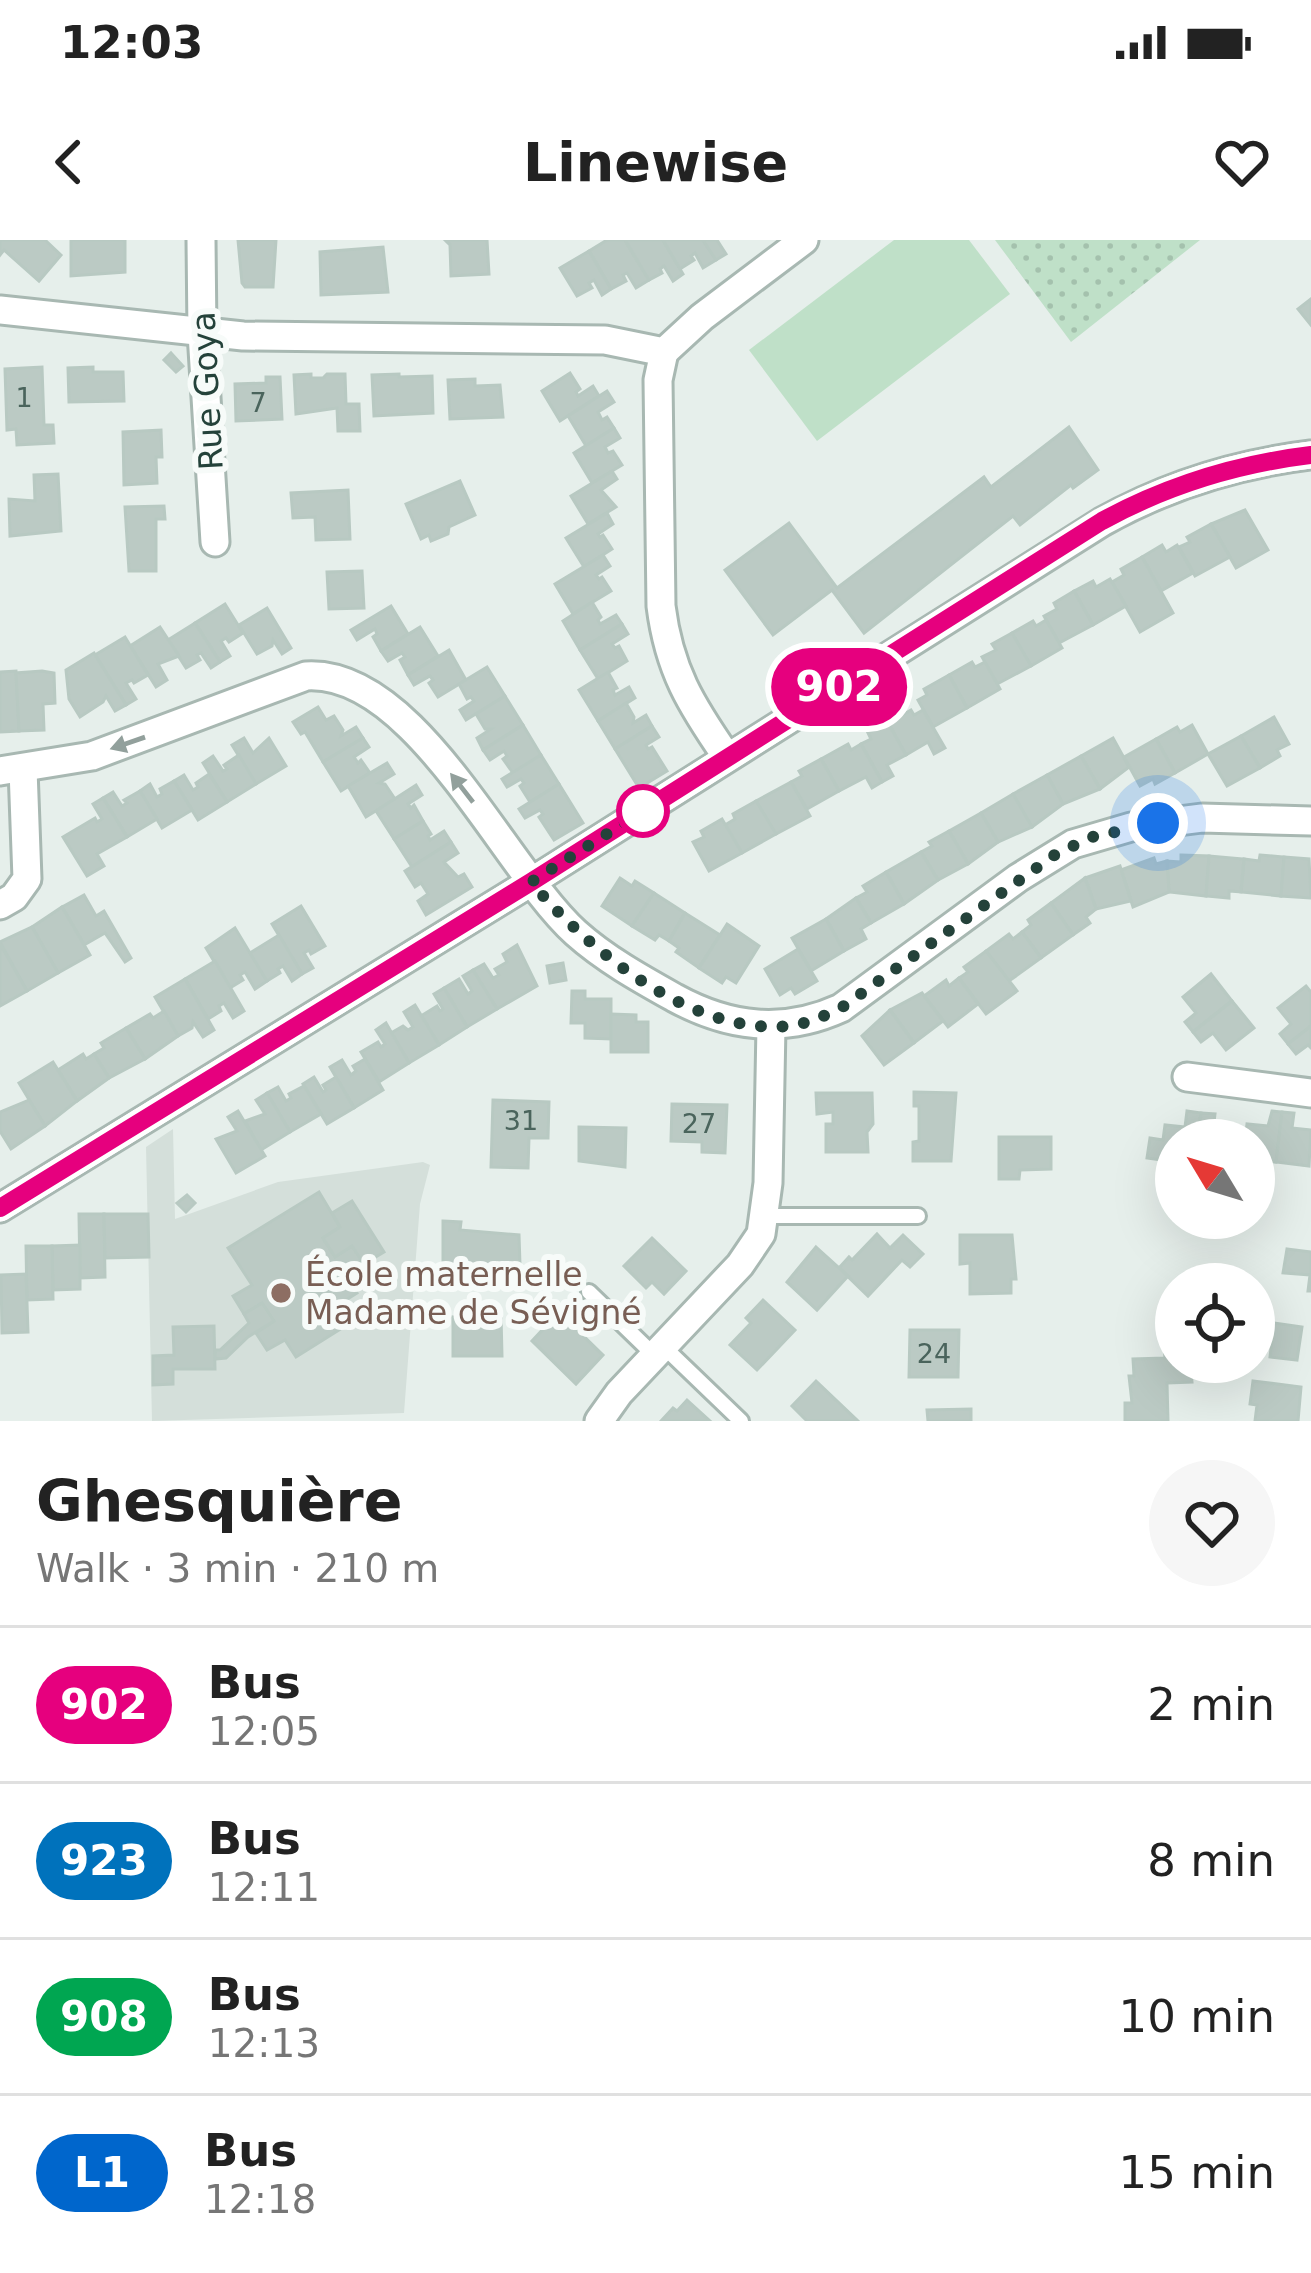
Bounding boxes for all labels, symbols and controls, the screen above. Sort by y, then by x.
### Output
text: 12:03 [60,16,203,69]
icon: back [36,129,102,195]
icon: heart [1209,129,1275,195]
text: Linewise [523,131,788,194]
street label: Rue Goya [183,311,231,471]
house number: 1 [15,382,33,413]
house number: 7 [249,387,267,418]
line badge: 902 [770,648,908,726]
text: 902 [795,662,883,711]
one-way arrow [110,735,146,753]
one-way arrow [450,772,475,803]
unlabelled marker [618,786,668,836]
your location [1128,793,1188,853]
house number: 31 [504,1105,538,1136]
house number: 27 [682,1108,716,1139]
north arrow [1155,1119,1275,1239]
map controls [1155,1119,1275,1383]
place label: École maternelle Madame de Sévigné [305,1254,642,1332]
button: locate [1155,1263,1275,1383]
marker: École maternelle Madame de Sévigné [268,1280,294,1306]
house number: 24 [917,1338,951,1369]
button: heart [1149,1460,1275,1586]
text: Ghesquière [36,1468,402,1534]
text: Walk · 3 min · 210 m [36,1546,439,1591]
text: Bus [208,1656,301,1709]
text: 2 min [1147,1678,1275,1731]
text: 902 [60,1680,148,1729]
text: 12:05 [208,1709,320,1754]
text: Bus [208,1812,301,1865]
text: 8 min [1147,1834,1275,1887]
text: 923 [60,1836,148,1885]
text: 12:11 [208,1865,320,1910]
text: Bus [208,1968,301,2021]
text: 10 min [1119,1990,1275,2043]
text: 908 [60,1992,148,2041]
text: 12:13 [208,2021,320,2066]
text: Bus [204,2124,297,2177]
text: 15 min [1119,2146,1275,2199]
text: L1 [74,2148,130,2197]
text: 12:18 [204,2177,316,2222]

